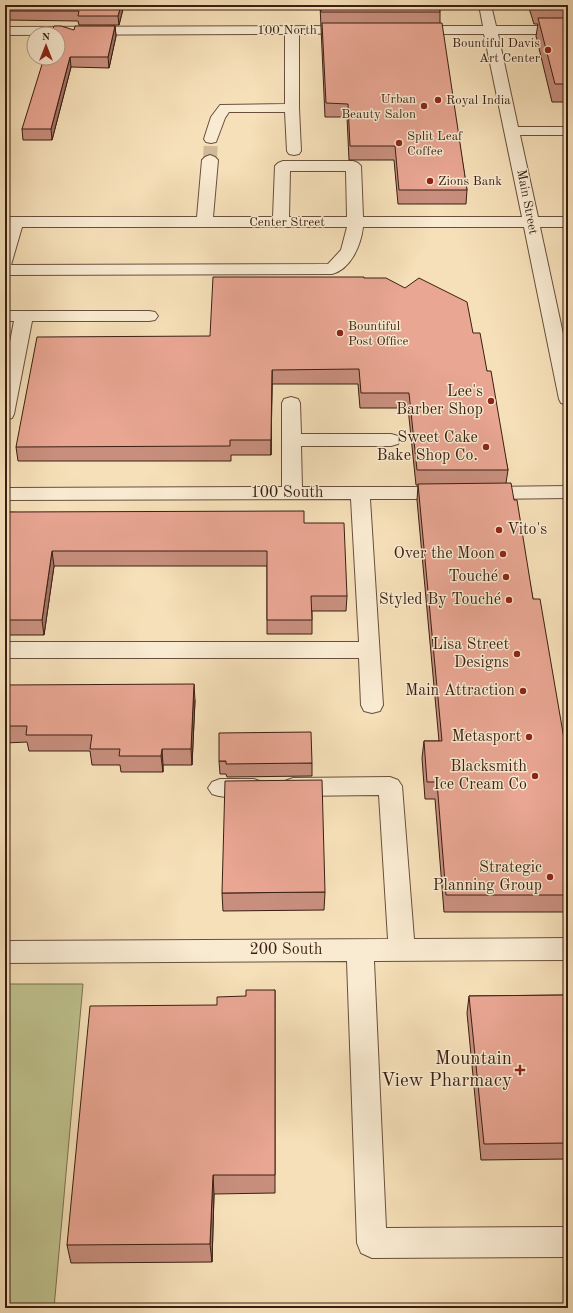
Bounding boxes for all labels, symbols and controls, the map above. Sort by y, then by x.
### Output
street label: 100 North [257,24,317,37]
north arrow [26,26,66,66]
text: N [42,32,51,43]
place label: Bountiful Davis Art Center [452,37,541,65]
marker: Bountiful Davis Art Center [543,45,553,55]
place label: Urban Beauty Salon [341,93,416,121]
place label: Royal India [446,94,511,107]
marker: Royal India [433,95,443,105]
marker: Urban Beauty Salon [419,101,429,111]
place label: Split Leaf Coffee [407,130,463,158]
marker: Split Leaf Coffee [394,138,404,148]
street label: Main Street [514,168,540,236]
place label: Zions Bank [438,175,502,188]
marker: Zions Bank [425,176,435,186]
street label: Center Street [249,216,325,229]
place label: Bountiful Post Office [348,320,408,348]
marker: Bountiful Post Office [335,328,345,338]
place label: Lee's Barber Shop [396,384,483,418]
marker: Lee's Barber Shop [486,396,496,406]
place label: Sweet Cake Bake Shop Co. [376,430,478,464]
marker: Sweet Cake Bake Shop Co. [481,442,491,452]
street label: 100 South [250,485,324,501]
place label: Vito's [507,522,547,538]
marker: Vito's [494,525,504,535]
place label: Over the Moon [394,546,495,562]
marker: Over the Moon [498,549,508,559]
place label: Touché [448,569,498,585]
marker: Touché [501,572,511,582]
place label: Styled By Touché [379,592,501,608]
marker: Styled By Touché [504,595,514,605]
place label: Lisa Street Designs [432,637,509,671]
marker: Lisa Street Designs [512,649,522,659]
place label: Main Attraction [405,683,515,699]
marker: Main Attraction [518,686,528,696]
place label: Metasport [451,729,521,745]
marker: Metasport [524,732,534,742]
place label: Blacksmith Ice Cream Co [433,759,527,793]
marker: Blacksmith Ice Cream Co [530,771,540,781]
place label: Strategic Planning Group [433,860,542,894]
marker: Strategic Planning Group [545,872,555,882]
street label: 200 South [249,942,323,958]
place label: Mountain View Pharmacy [381,1050,512,1091]
marker: Mountain View Pharmacy [515,1065,525,1075]

